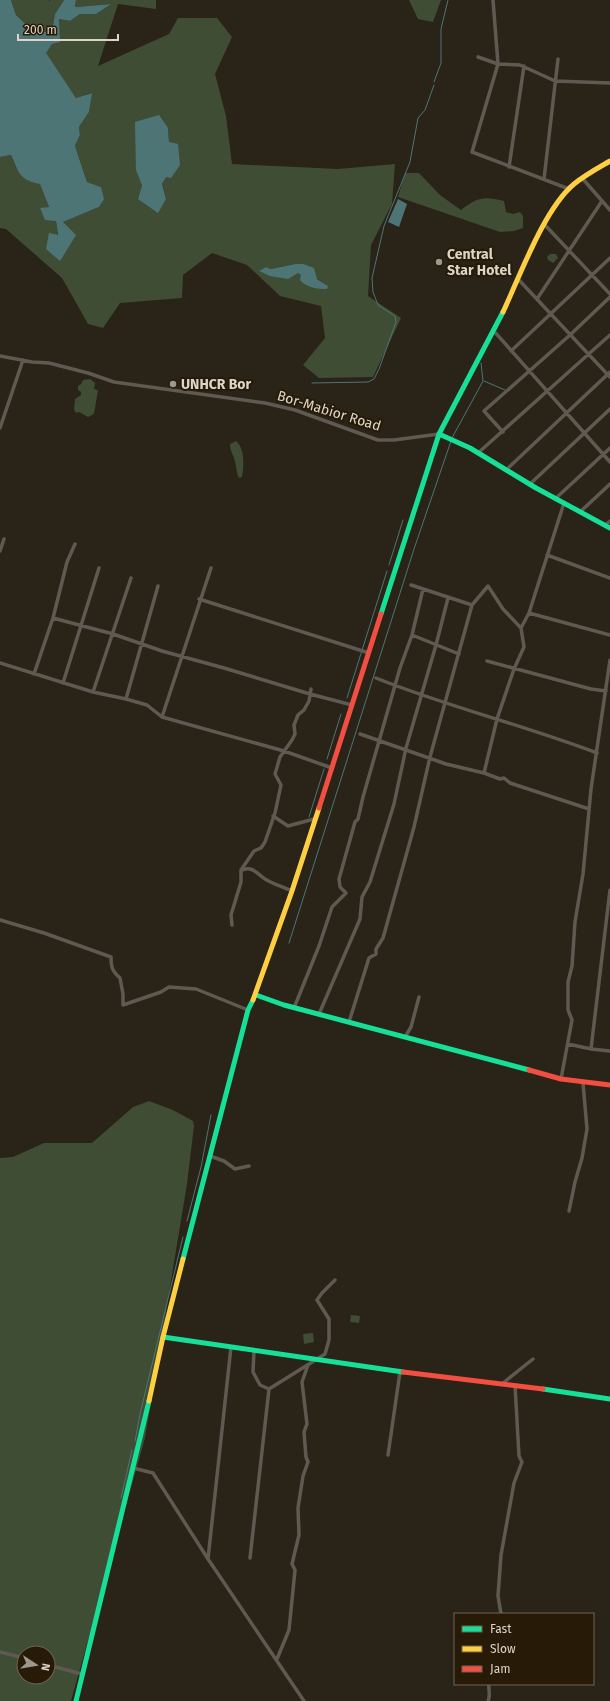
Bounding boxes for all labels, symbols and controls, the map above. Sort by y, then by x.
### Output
scale bar [18,16,118,42]
text: 200 m [24,23,57,37]
place label: Central Star Hotel [447,246,512,279]
marker: Central Star Hotel [434,257,444,267]
place label: UNHCR Bor [181,376,252,393]
marker: UNHCR Bor [168,379,178,389]
street label: Bor-Mabior Road [275,387,383,435]
legend [454,1613,594,1685]
text: Fast [490,1622,512,1636]
text: Slow [490,1642,516,1656]
north arrow [16,1645,56,1685]
text: N [38,1662,52,1672]
text: Jam [490,1662,510,1676]

